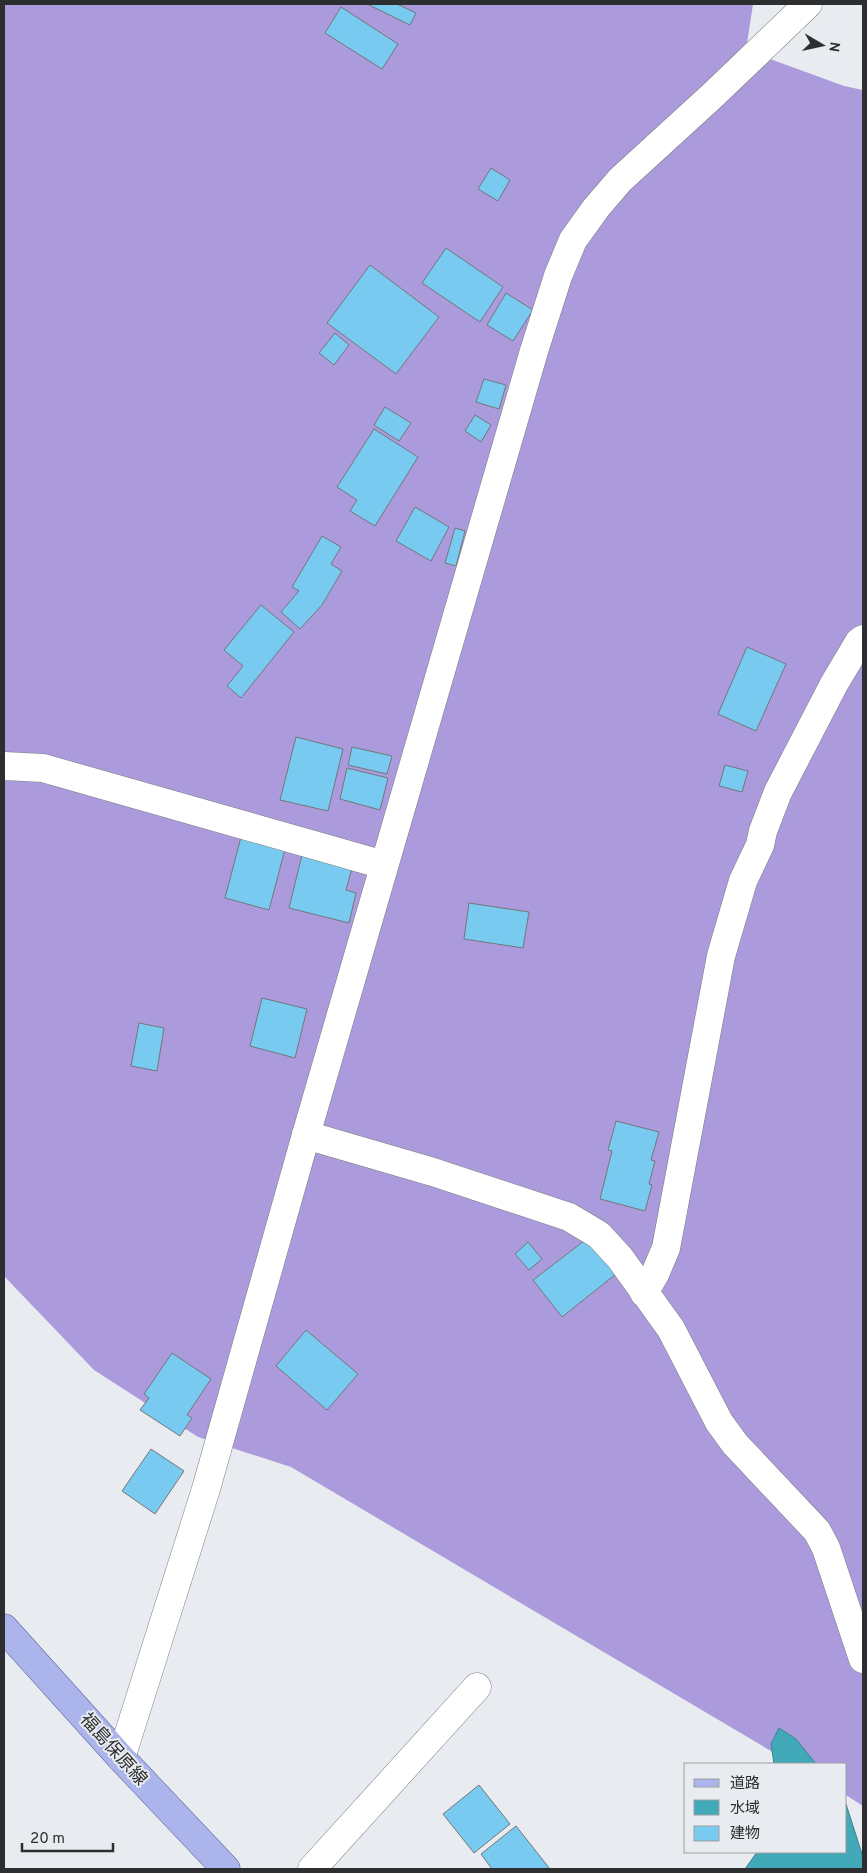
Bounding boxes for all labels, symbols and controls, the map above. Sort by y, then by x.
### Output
north arrow [797,20,847,70]
text: N [824,40,843,53]
street label: 福島保原線 [74,1709,152,1791]
legend [684,1763,847,1853]
text: 道路 [730,1775,760,1794]
text: 水域 [730,1800,760,1819]
scale bar [22,1820,114,1852]
text: 建物 [730,1825,760,1844]
text: 20 m [30,1830,65,1849]

